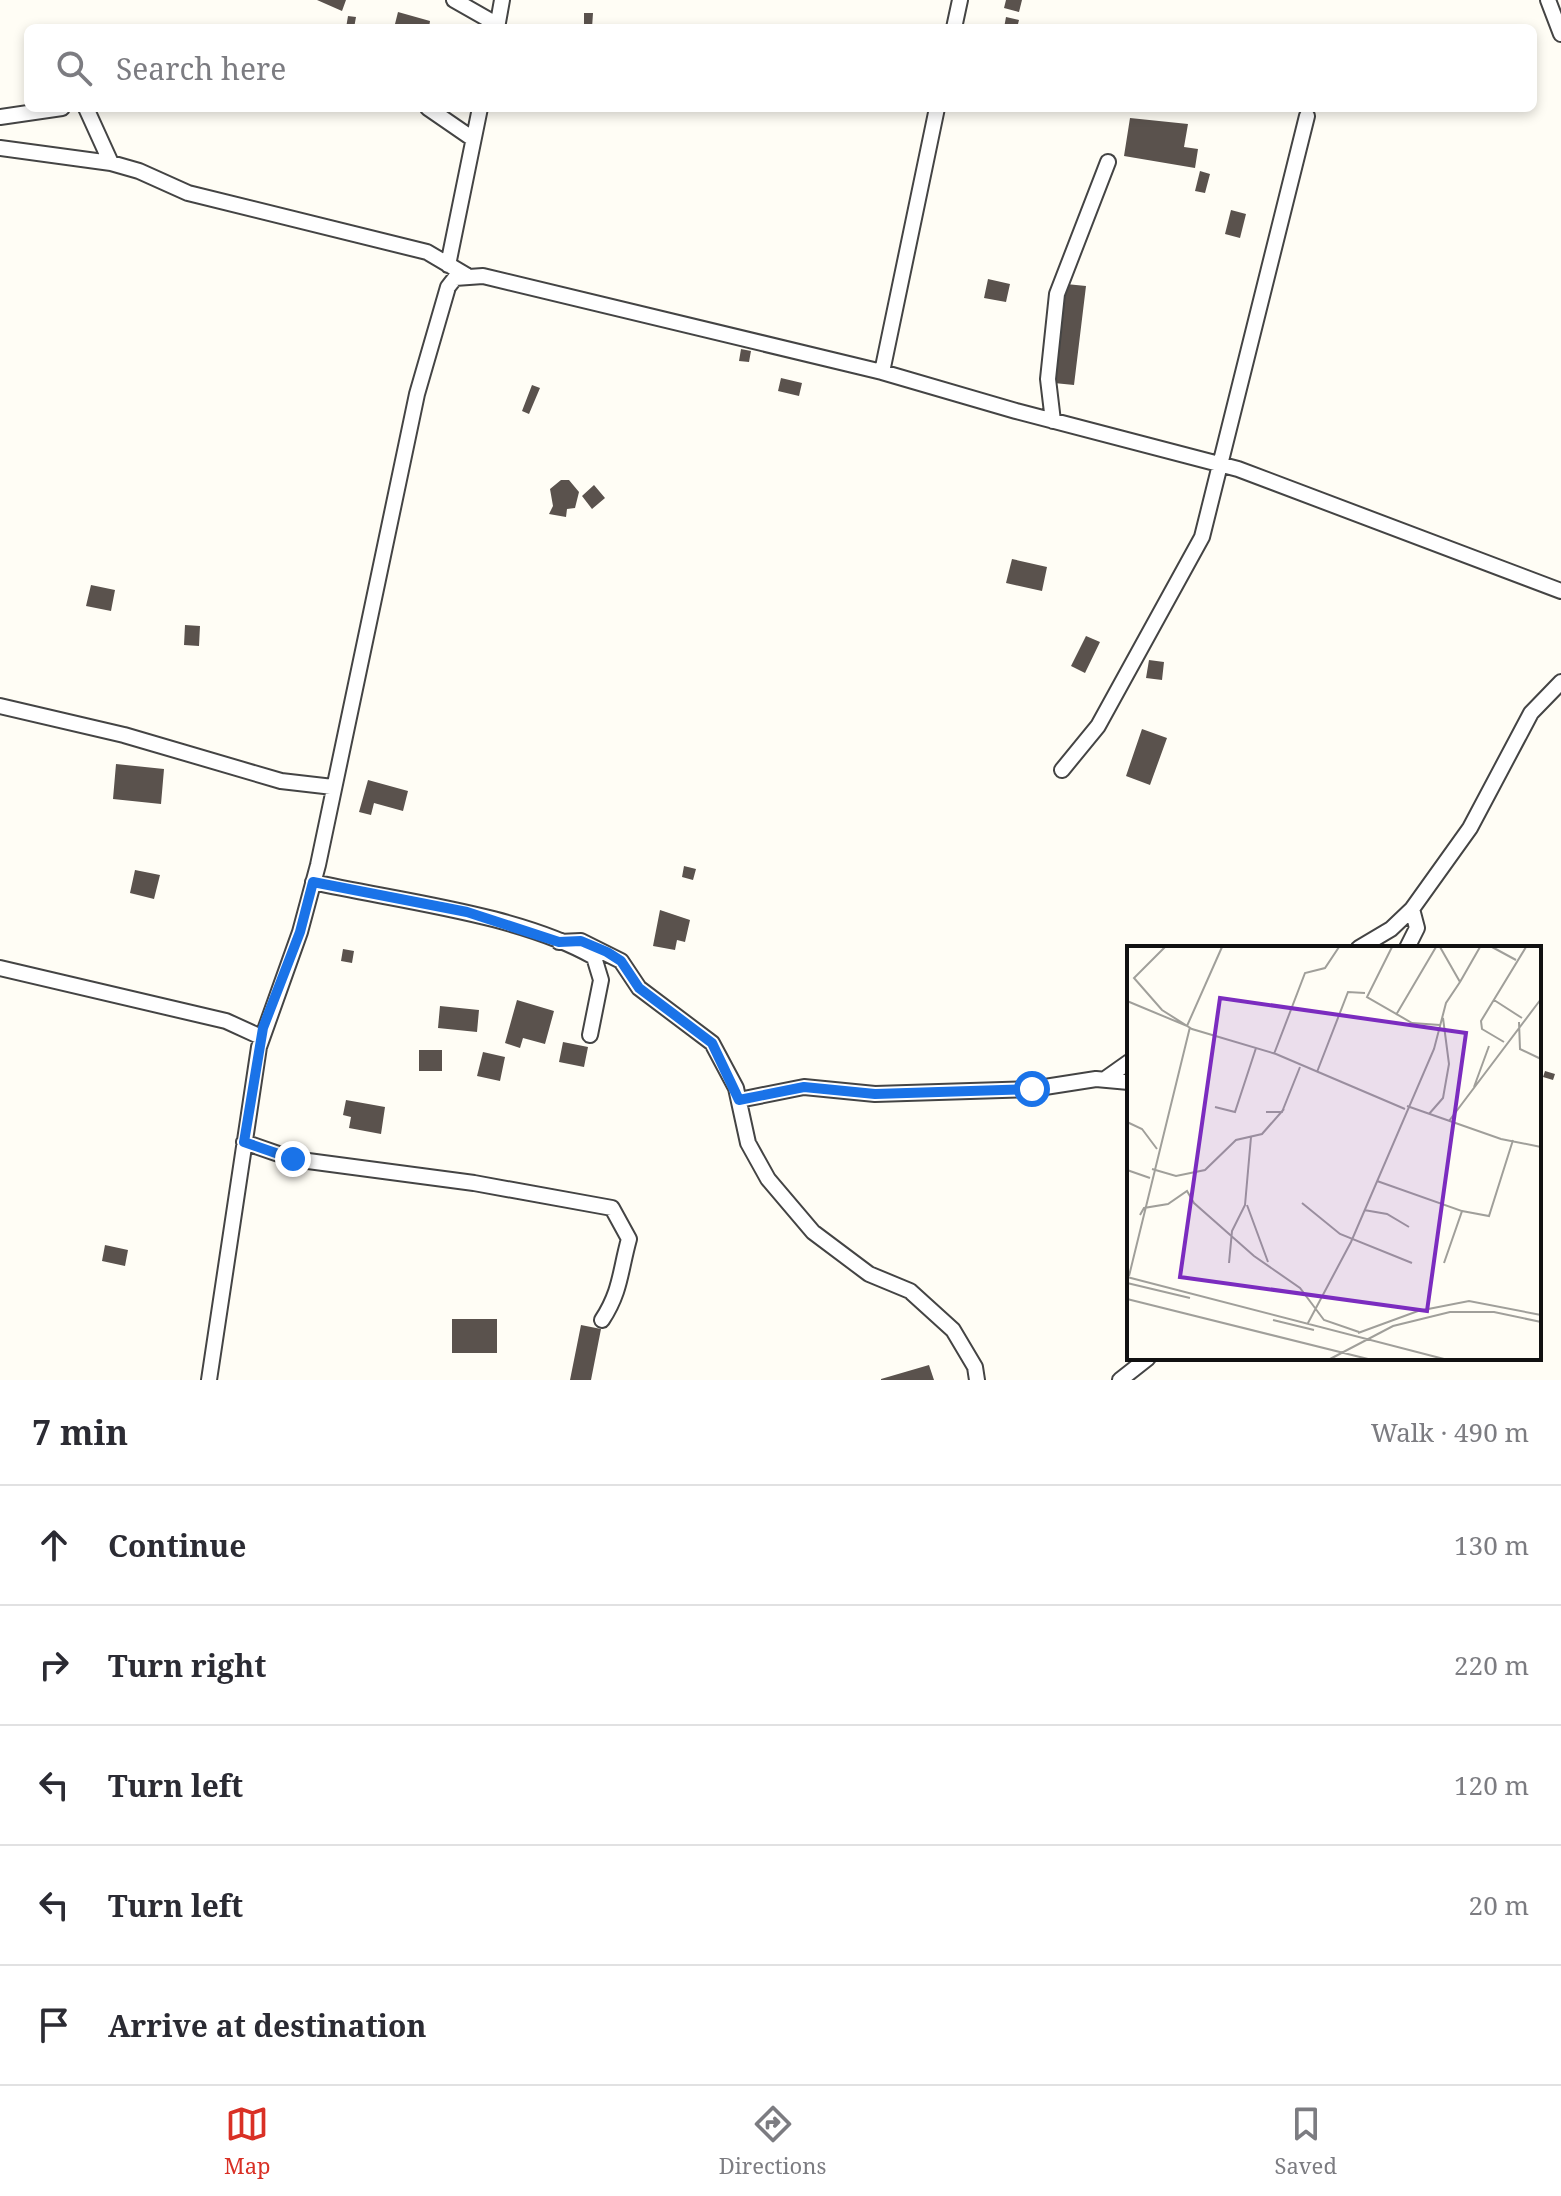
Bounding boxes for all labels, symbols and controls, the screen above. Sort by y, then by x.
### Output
search box [24,24,1537,112]
icon: search [52,46,96,90]
text: Search here [116,48,286,89]
inset map [1127,946,1541,1360]
route start [1014,1071,1050,1107]
route end [275,1141,311,1177]
text: 7 min [32,1409,128,1455]
text: Walk · 490 m [1371,1414,1529,1450]
icon: ahead [32,1523,76,1567]
text: Continue [108,1525,246,1566]
text: 130 m [1454,1527,1529,1563]
icon: right [32,1643,76,1687]
text: Turn right [108,1645,266,1686]
text: 220 m [1454,1647,1529,1683]
icon: left [32,1763,76,1807]
text: Turn left [108,1765,243,1806]
text: 120 m [1454,1767,1529,1803]
icon: left [32,1883,76,1927]
text: Turn left [108,1885,243,1926]
text: 20 m [1469,1887,1529,1923]
icon: arrive [32,2003,76,2047]
text: Arrive at destination [108,2005,427,2046]
tab: Map [224,2102,271,2180]
tab: Directions [719,2102,826,2180]
tab: Saved [1275,2102,1337,2180]

